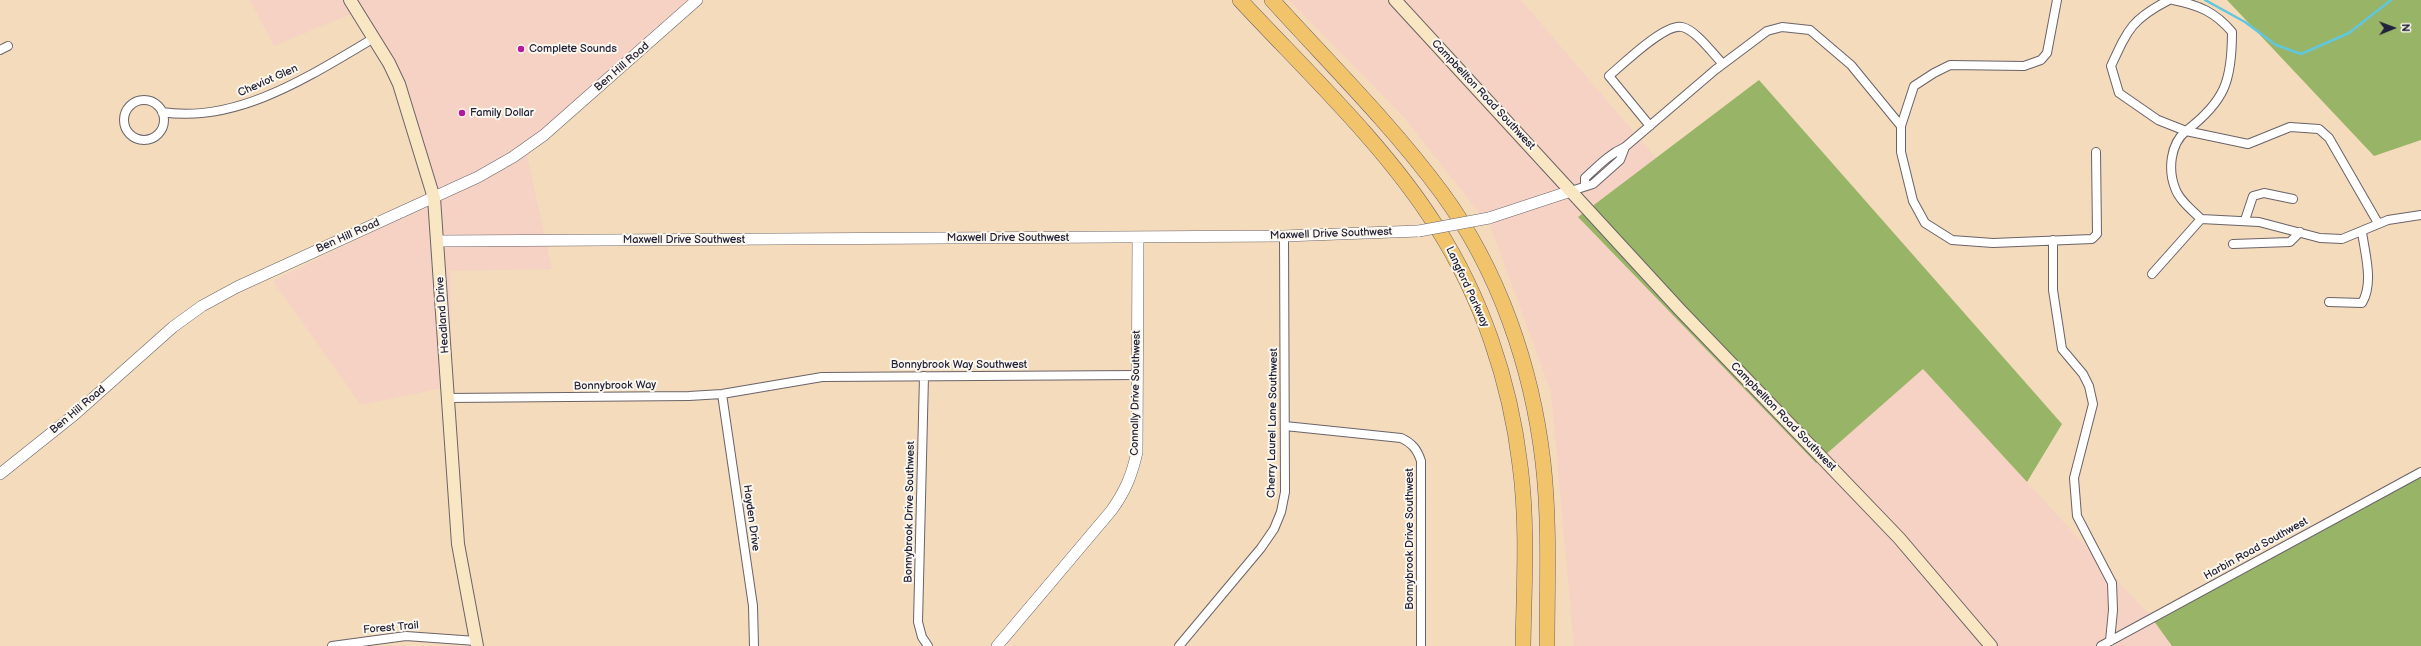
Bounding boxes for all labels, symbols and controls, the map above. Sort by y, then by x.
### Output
north arrow [2373,8,2413,48]
text: N [2399,24,2412,32]
street label: Campbellton Road Southwest [1428,37,1538,153]
street label: Ben Hill Road [592,40,652,94]
place label: Complete Sounds [529,42,617,56]
marker: Complete Sounds [516,44,526,54]
street label: Cheviot Glen [236,62,300,100]
place label: Family Dollar [470,106,534,120]
marker: Family Dollar [457,108,467,118]
street label: Ben Hill Road [314,216,382,256]
street label: Maxwell Drive Southwest [1270,225,1392,243]
street label: Maxwell Drive Southwest [947,231,1069,245]
street label: Maxwell Drive Southwest [623,233,745,247]
street label: Langford Parkway [1443,245,1491,329]
street label: Headland Drive [434,276,452,354]
street label: Connally Drive Southwest [1128,330,1144,456]
street label: Cherry Laurel Lane Southwest [1265,348,1281,498]
street label: Bonnybrook Way Southwest [891,358,1027,372]
street label: Campbellton Road Southwest [1727,360,1839,474]
street label: Bonnybrook Way [574,379,656,393]
street label: Ben Hill Road [48,383,108,437]
street label: Bonnybrook Drive Southwest [902,441,918,583]
street label: Bonnybrook Drive Southwest [1403,468,1417,610]
street label: Hayden Drive [740,484,762,552]
street label: Harbin Road Southwest [2202,515,2310,583]
street label: Forest Trail [363,619,419,637]

